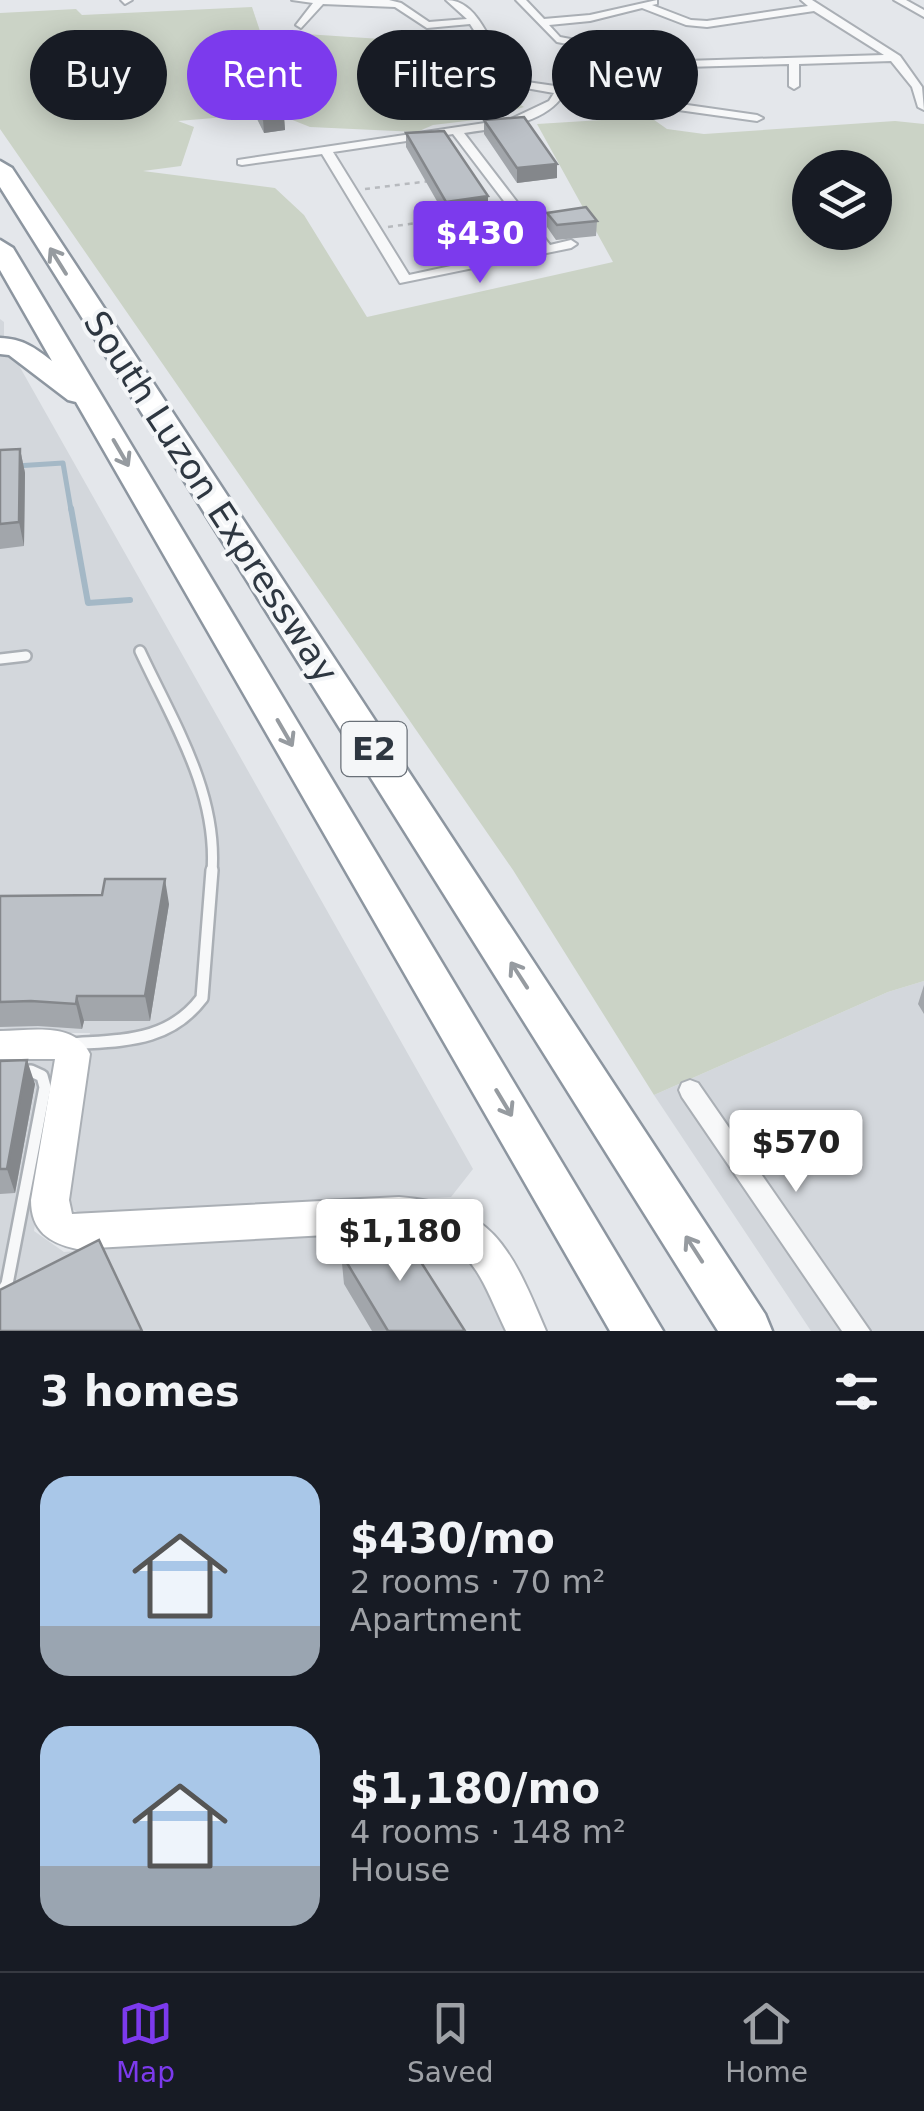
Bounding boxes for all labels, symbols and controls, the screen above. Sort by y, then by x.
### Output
chip: Buy [30,30,167,120]
chip: Rent [187,30,337,120]
chip: Filters [357,30,532,120]
chip: New [552,30,698,120]
map controls [792,150,892,250]
button: layers [792,150,892,250]
pin: $430 [421,201,539,286]
text: $430 [435,214,525,252]
one-way arrow [48,247,69,276]
street label: South Luzon Expressway [76,304,346,690]
one-way arrow [111,438,131,466]
one-way arrow [275,718,295,747]
road number: E2 [342,722,406,776]
one-way arrow [509,961,530,990]
one-way arrow [494,1088,514,1117]
pin: $570 [737,1110,855,1195]
text: $570 [751,1123,841,1161]
pin: $1,180 [319,1199,481,1284]
text: $1,180 [338,1212,462,1250]
one-way arrow [684,1235,704,1264]
icon: filters [829,1364,884,1419]
text: 3 homes [40,1367,240,1416]
text: $430/mo [350,1514,555,1563]
icon: home [120,1516,240,1636]
text: 2 rooms · 70 m² [350,1563,605,1601]
text: Apartment [350,1601,521,1639]
text: $1,180/mo [350,1764,600,1813]
icon: home [120,1766,240,1886]
text: 4 rooms · 148 m² [350,1813,626,1851]
text: House [350,1851,450,1889]
tab: Map [116,1996,175,2089]
tab: Saved [407,1996,493,2089]
tab: Home [725,1996,808,2089]

